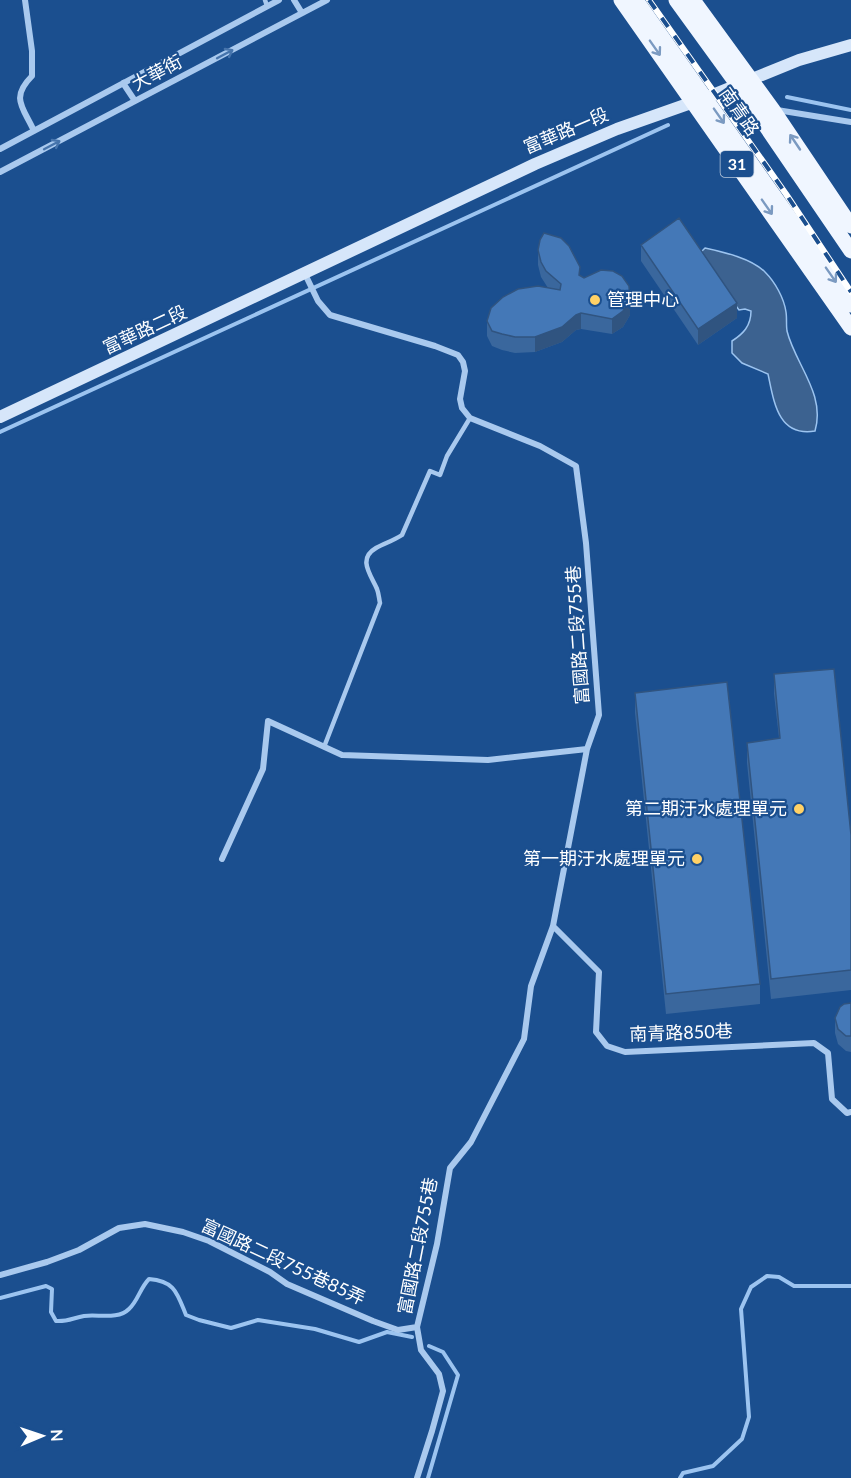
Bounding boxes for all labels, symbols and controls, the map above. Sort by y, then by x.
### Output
one-way arrow [649,39,661,55]
one-way arrow [215,48,233,59]
street label: 大華街 [128,50,186,95]
street label: 南青路 [715,83,764,140]
street label: 富華路一段 [520,102,611,158]
one-way arrow [713,108,725,124]
one-way arrow [789,135,801,151]
one-way arrow [43,139,60,151]
road number: 31 [720,151,754,177]
one-way arrow [761,199,773,215]
one-way arrow [825,267,838,283]
place label: 管理中心 [607,288,679,310]
marker: 管理中心 [588,293,602,307]
street label: 富華路二段 [99,300,190,358]
street label: 富國路二段755巷 [561,565,593,705]
place label: 第二期汙水處理單元 [625,797,787,819]
marker: 第二期汙水處理單元 [792,802,806,816]
place label: 第一期汙水處理單元 [523,847,685,869]
marker: 第一期汙水處理單元 [690,852,704,866]
street label: 南青路850巷 [629,1019,733,1045]
street label: 富國路二段755巷 [393,1175,441,1316]
street label: 富國路二段755巷85弄 [198,1213,369,1309]
north arrow [12,1406,72,1466]
text: N [48,1429,67,1442]

